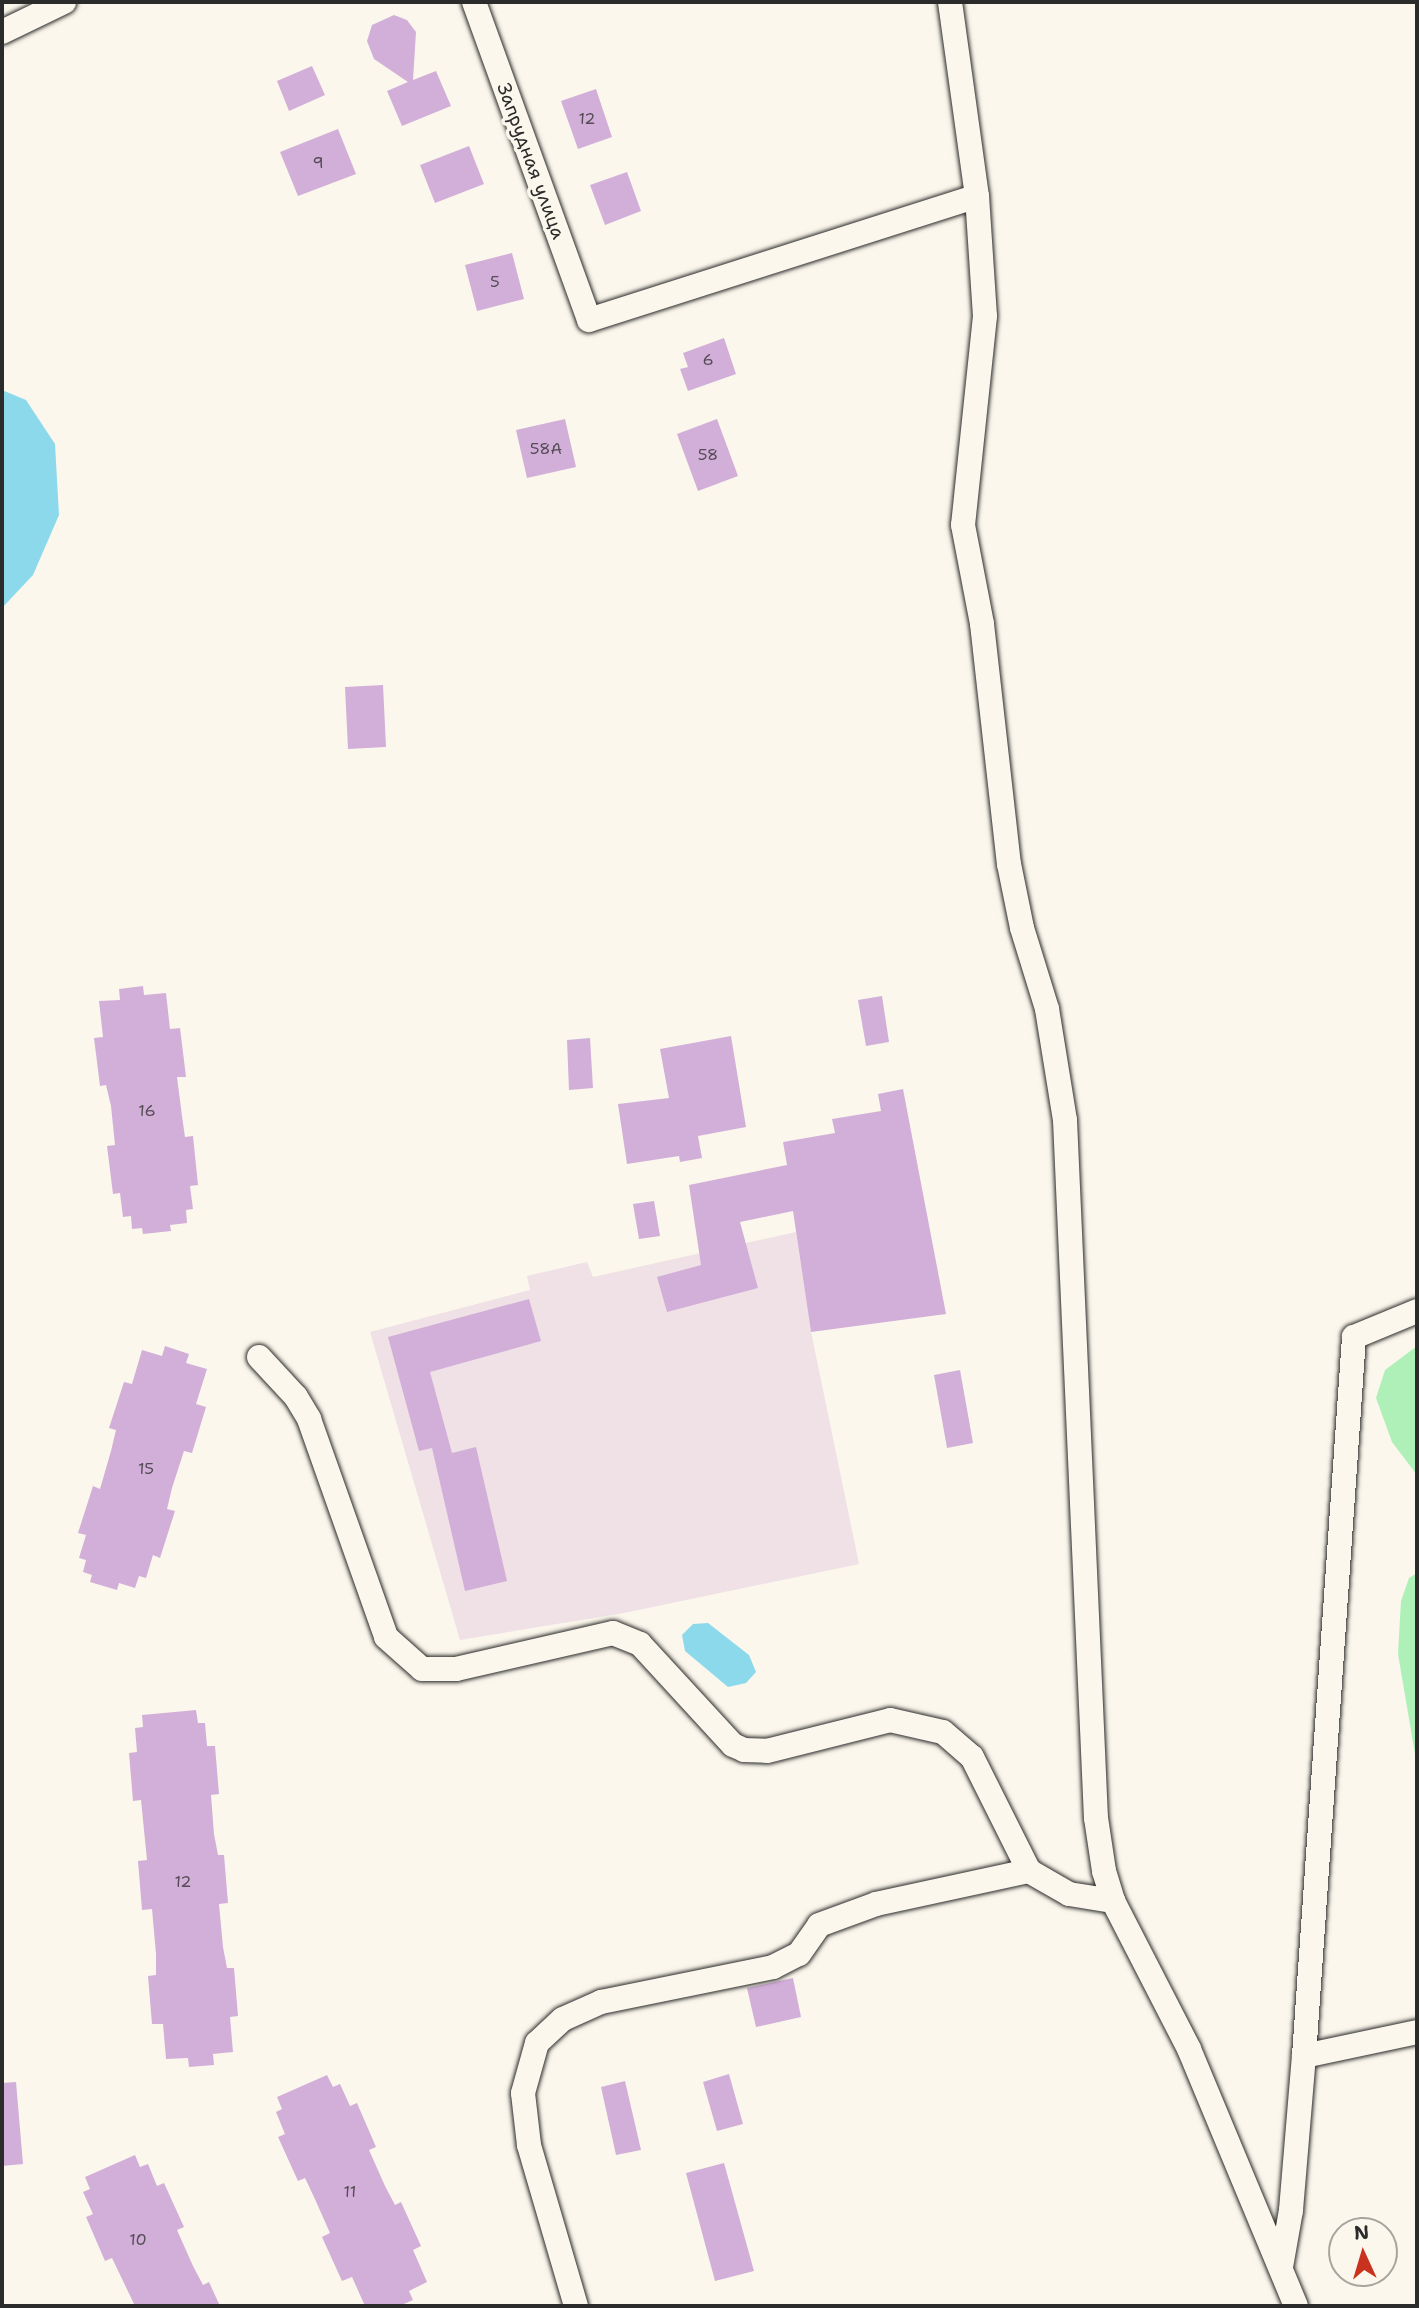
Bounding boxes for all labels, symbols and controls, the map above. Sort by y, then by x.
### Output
street label: Запрудная улица [492,80,570,242]
house number: 12 [578,109,596,129]
house number: 9 [312,153,324,173]
house number: 5 [490,272,500,292]
house number: 6 [702,350,714,370]
house number: 58А [530,439,562,459]
house number: 58 [698,445,718,465]
house number: 16 [138,1101,156,1121]
house number: 15 [138,1459,154,1479]
house number: 12 [174,1872,192,1892]
house number: 11 [344,2182,356,2202]
north arrow [1328,2217,1398,2287]
text: N [1353,2220,1370,2246]
house number: 10 [129,2230,147,2250]

